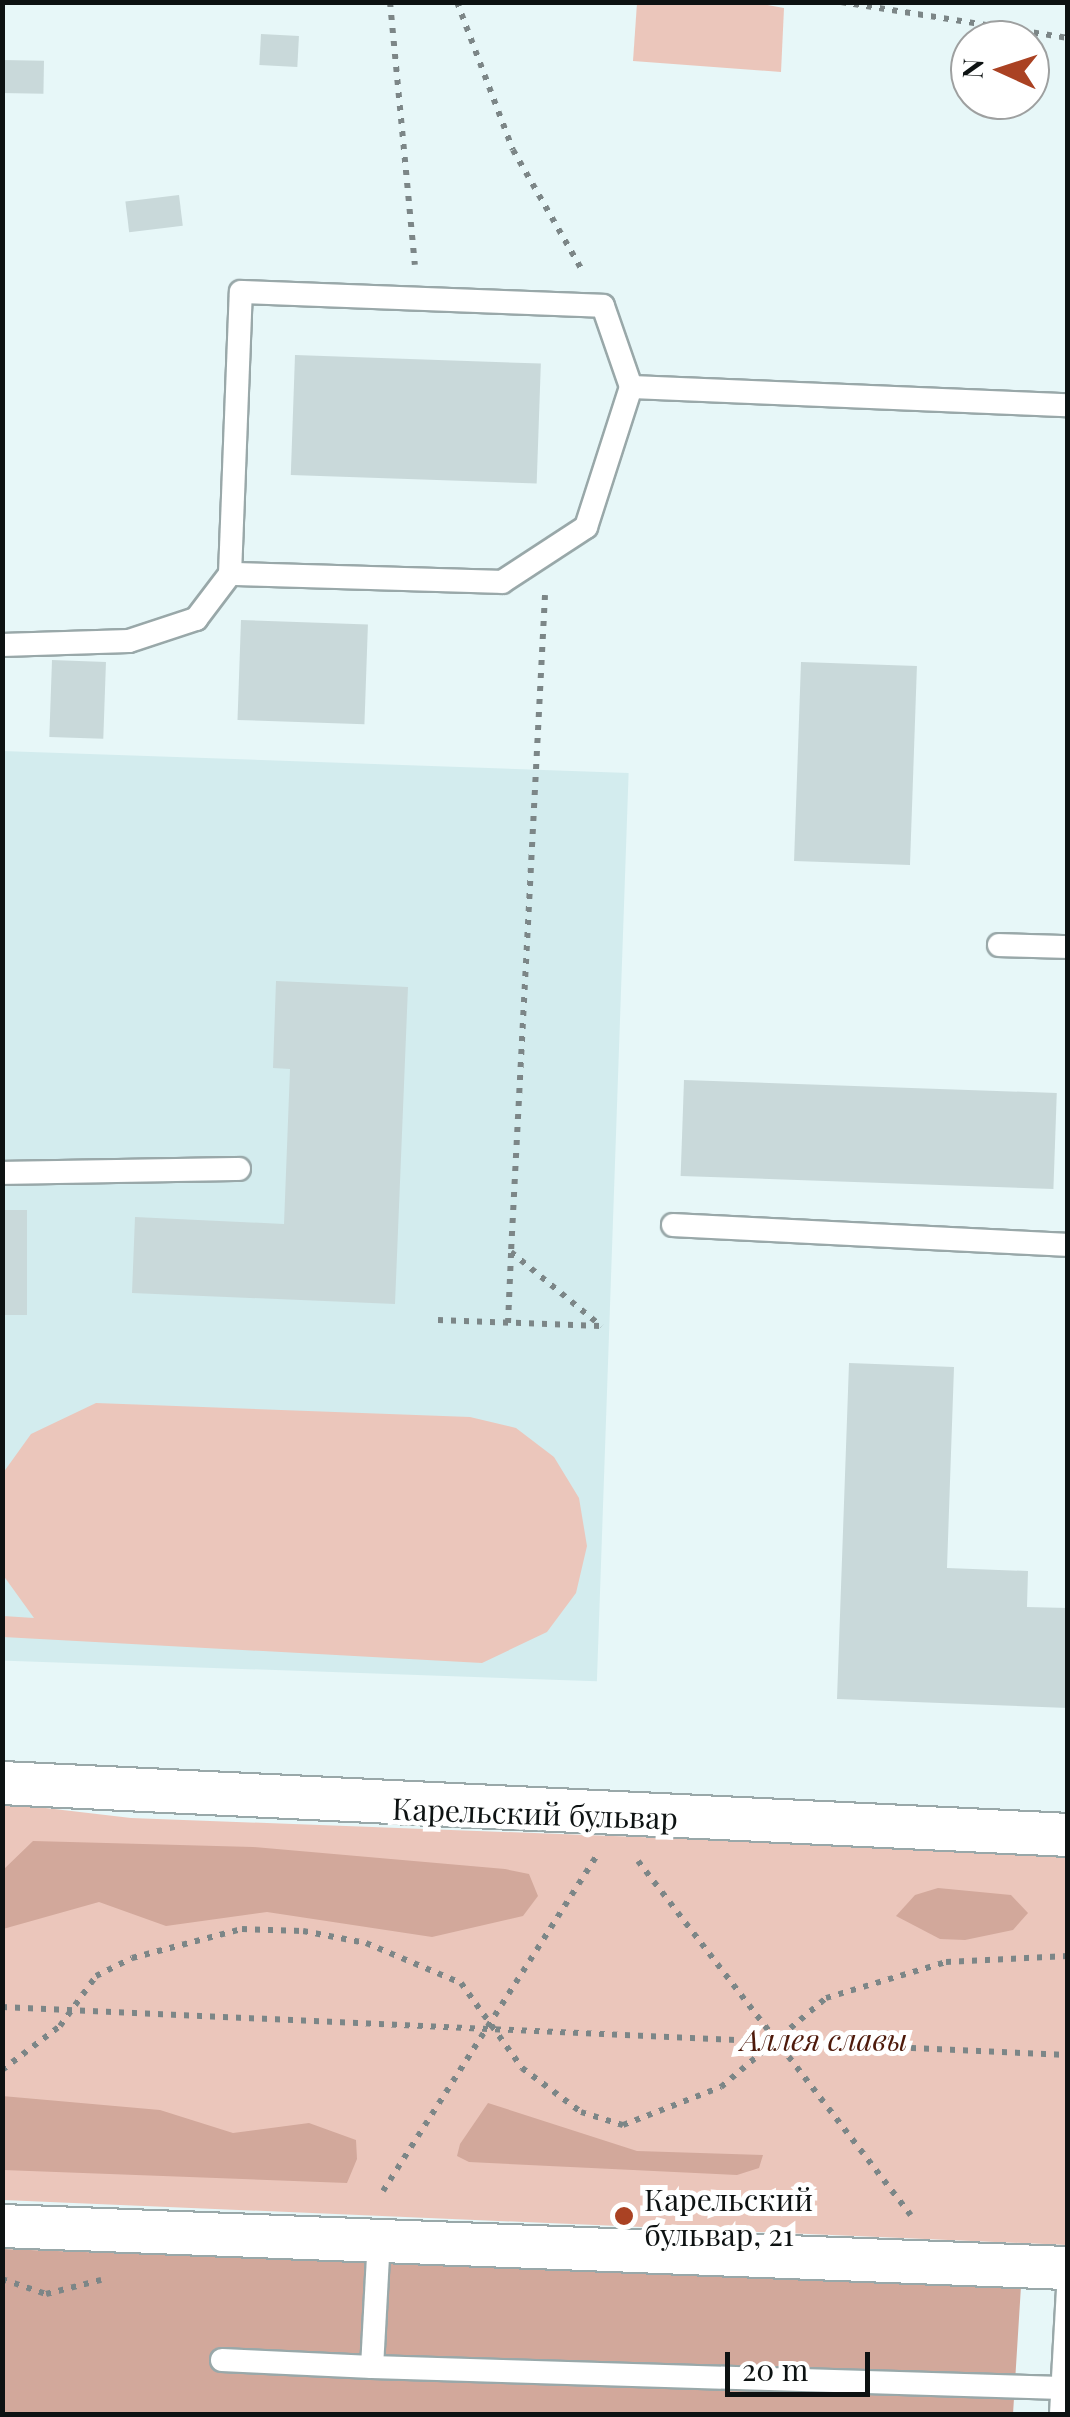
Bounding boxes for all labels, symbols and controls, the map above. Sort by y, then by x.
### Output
north arrow [950,20,1050,120]
text: N [953,57,991,80]
street label: Карельский бульвар [392,1790,678,1836]
park label: Аллея славы [740,2021,908,2057]
place label: Карельский бульвар, 21 [644,2181,813,2252]
marker: Карельский бульвар, 21 [613,2205,635,2227]
scale bar [730,2332,875,2394]
text: 20 m [742,2349,808,2389]

